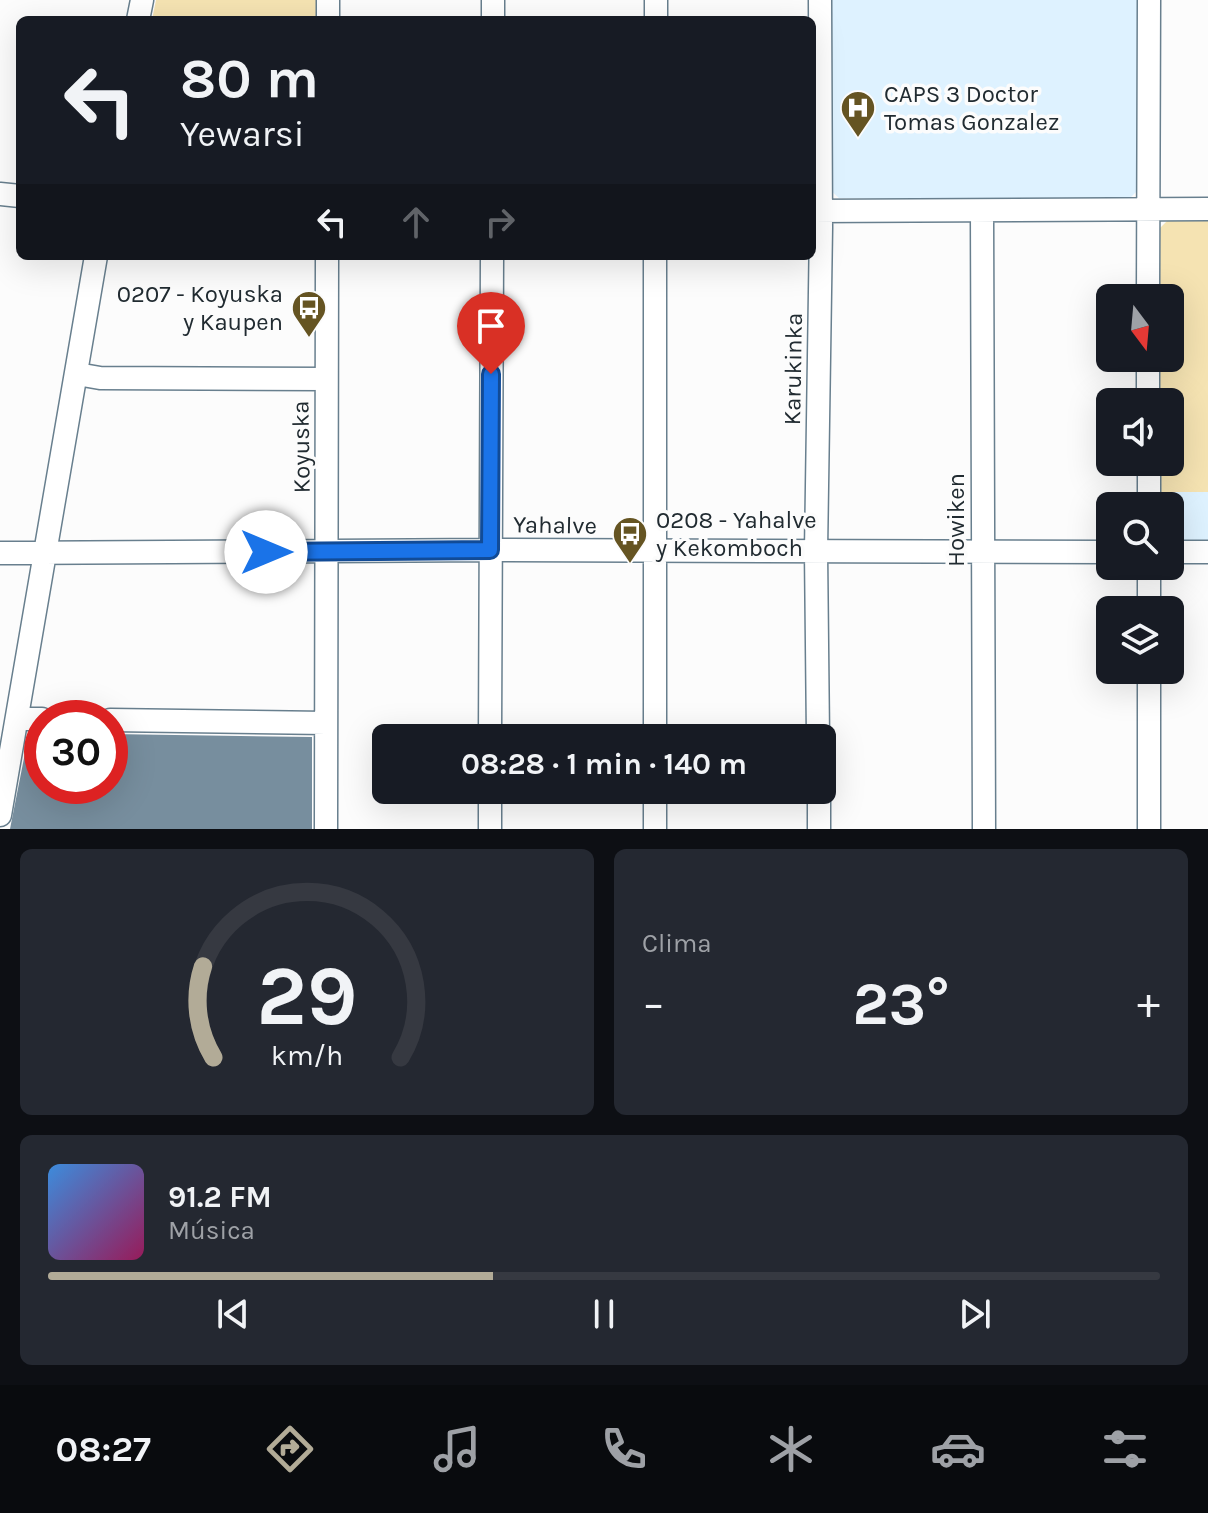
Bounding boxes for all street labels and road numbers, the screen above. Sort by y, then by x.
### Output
street label: Karukinka [778,312,808,426]
street label: Koyuska [286,400,316,494]
street label: Howiken [942,473,970,567]
street label: Yahalve [513,510,597,540]

